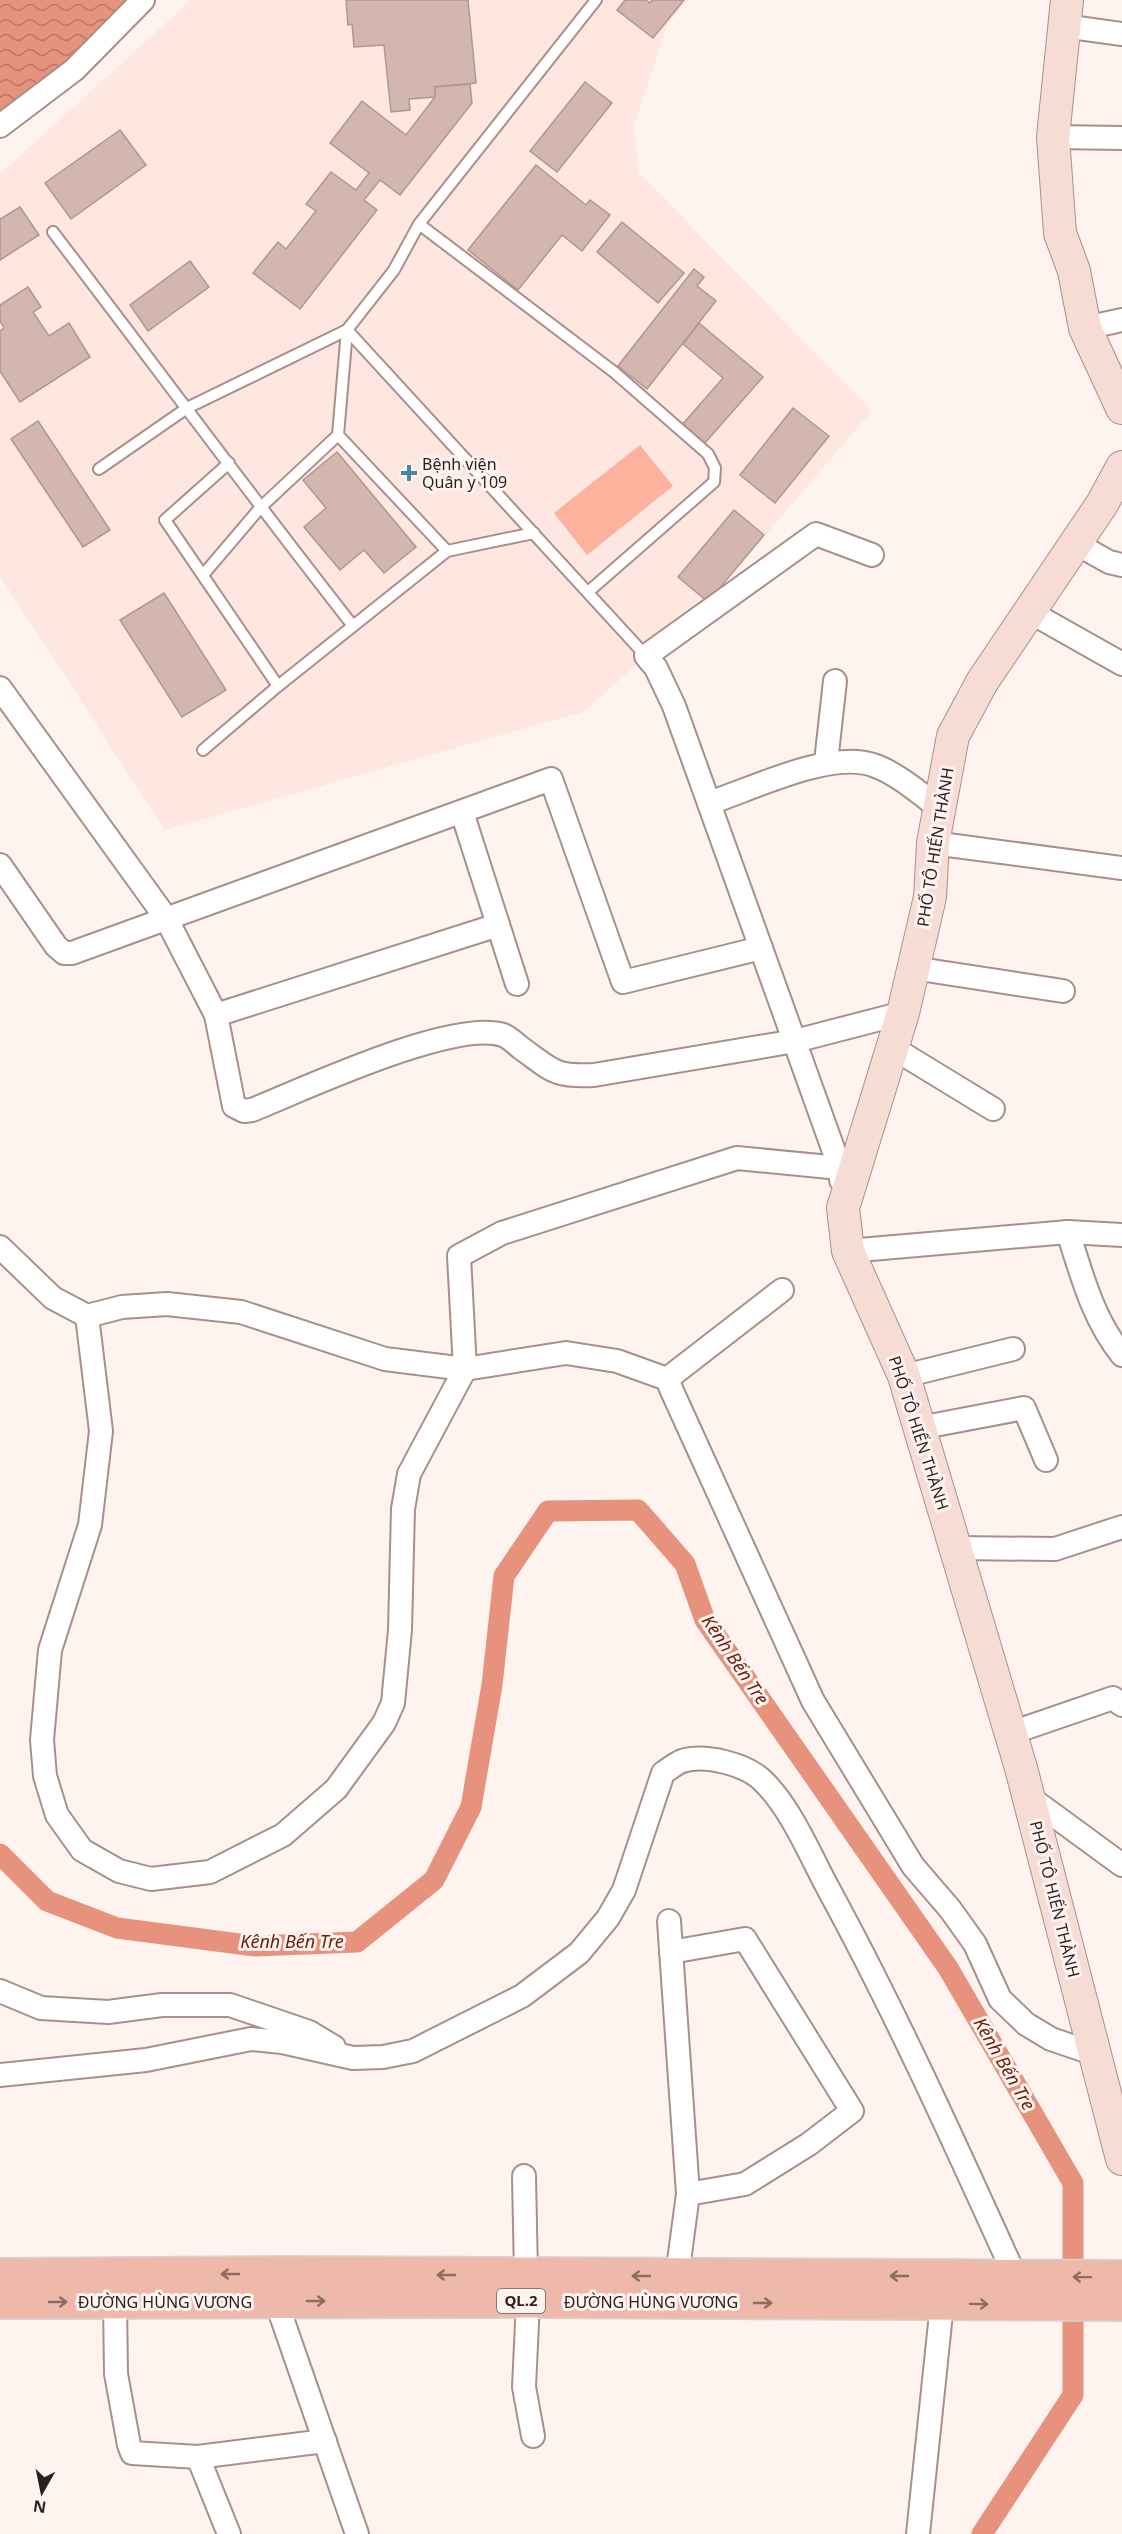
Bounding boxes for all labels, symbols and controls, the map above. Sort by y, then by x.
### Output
place label: Bệnh viện Quân y 109 [422,453,507,493]
marker: Bệnh viện Quân y 109 [400,464,418,482]
street label: PHỐ TÔ HIẾN THÀNH [912,766,958,928]
street label: PHỐ TÔ HIẾN THÀNH [884,1353,954,1513]
water label: Kênh Bến Tre [697,1610,775,1709]
street label: PHỐ TÔ HIẾN THÀNH [1025,1818,1085,1980]
water label: Kênh Bến Tre [240,1929,344,1953]
water label: Kênh Bến Tre [969,2013,1041,2114]
one-way arrow [220,2268,240,2280]
one-way arrow [436,2269,456,2281]
one-way arrow [631,2270,651,2282]
one-way arrow [889,2270,909,2282]
one-way arrow [1072,2271,1092,2283]
road number: QL.2 [497,2289,545,2313]
street label: ĐƯỜNG HÙNG VƯƠNG [78,2291,252,2313]
street label: ĐƯỜNG HÙNG VƯƠNG [564,2291,738,2313]
one-way arrow [306,2295,326,2307]
one-way arrow [48,2296,68,2308]
one-way arrow [753,2297,773,2309]
one-way arrow [969,2299,989,2310]
north arrow [12,2462,72,2522]
text: N [32,2495,48,2519]

